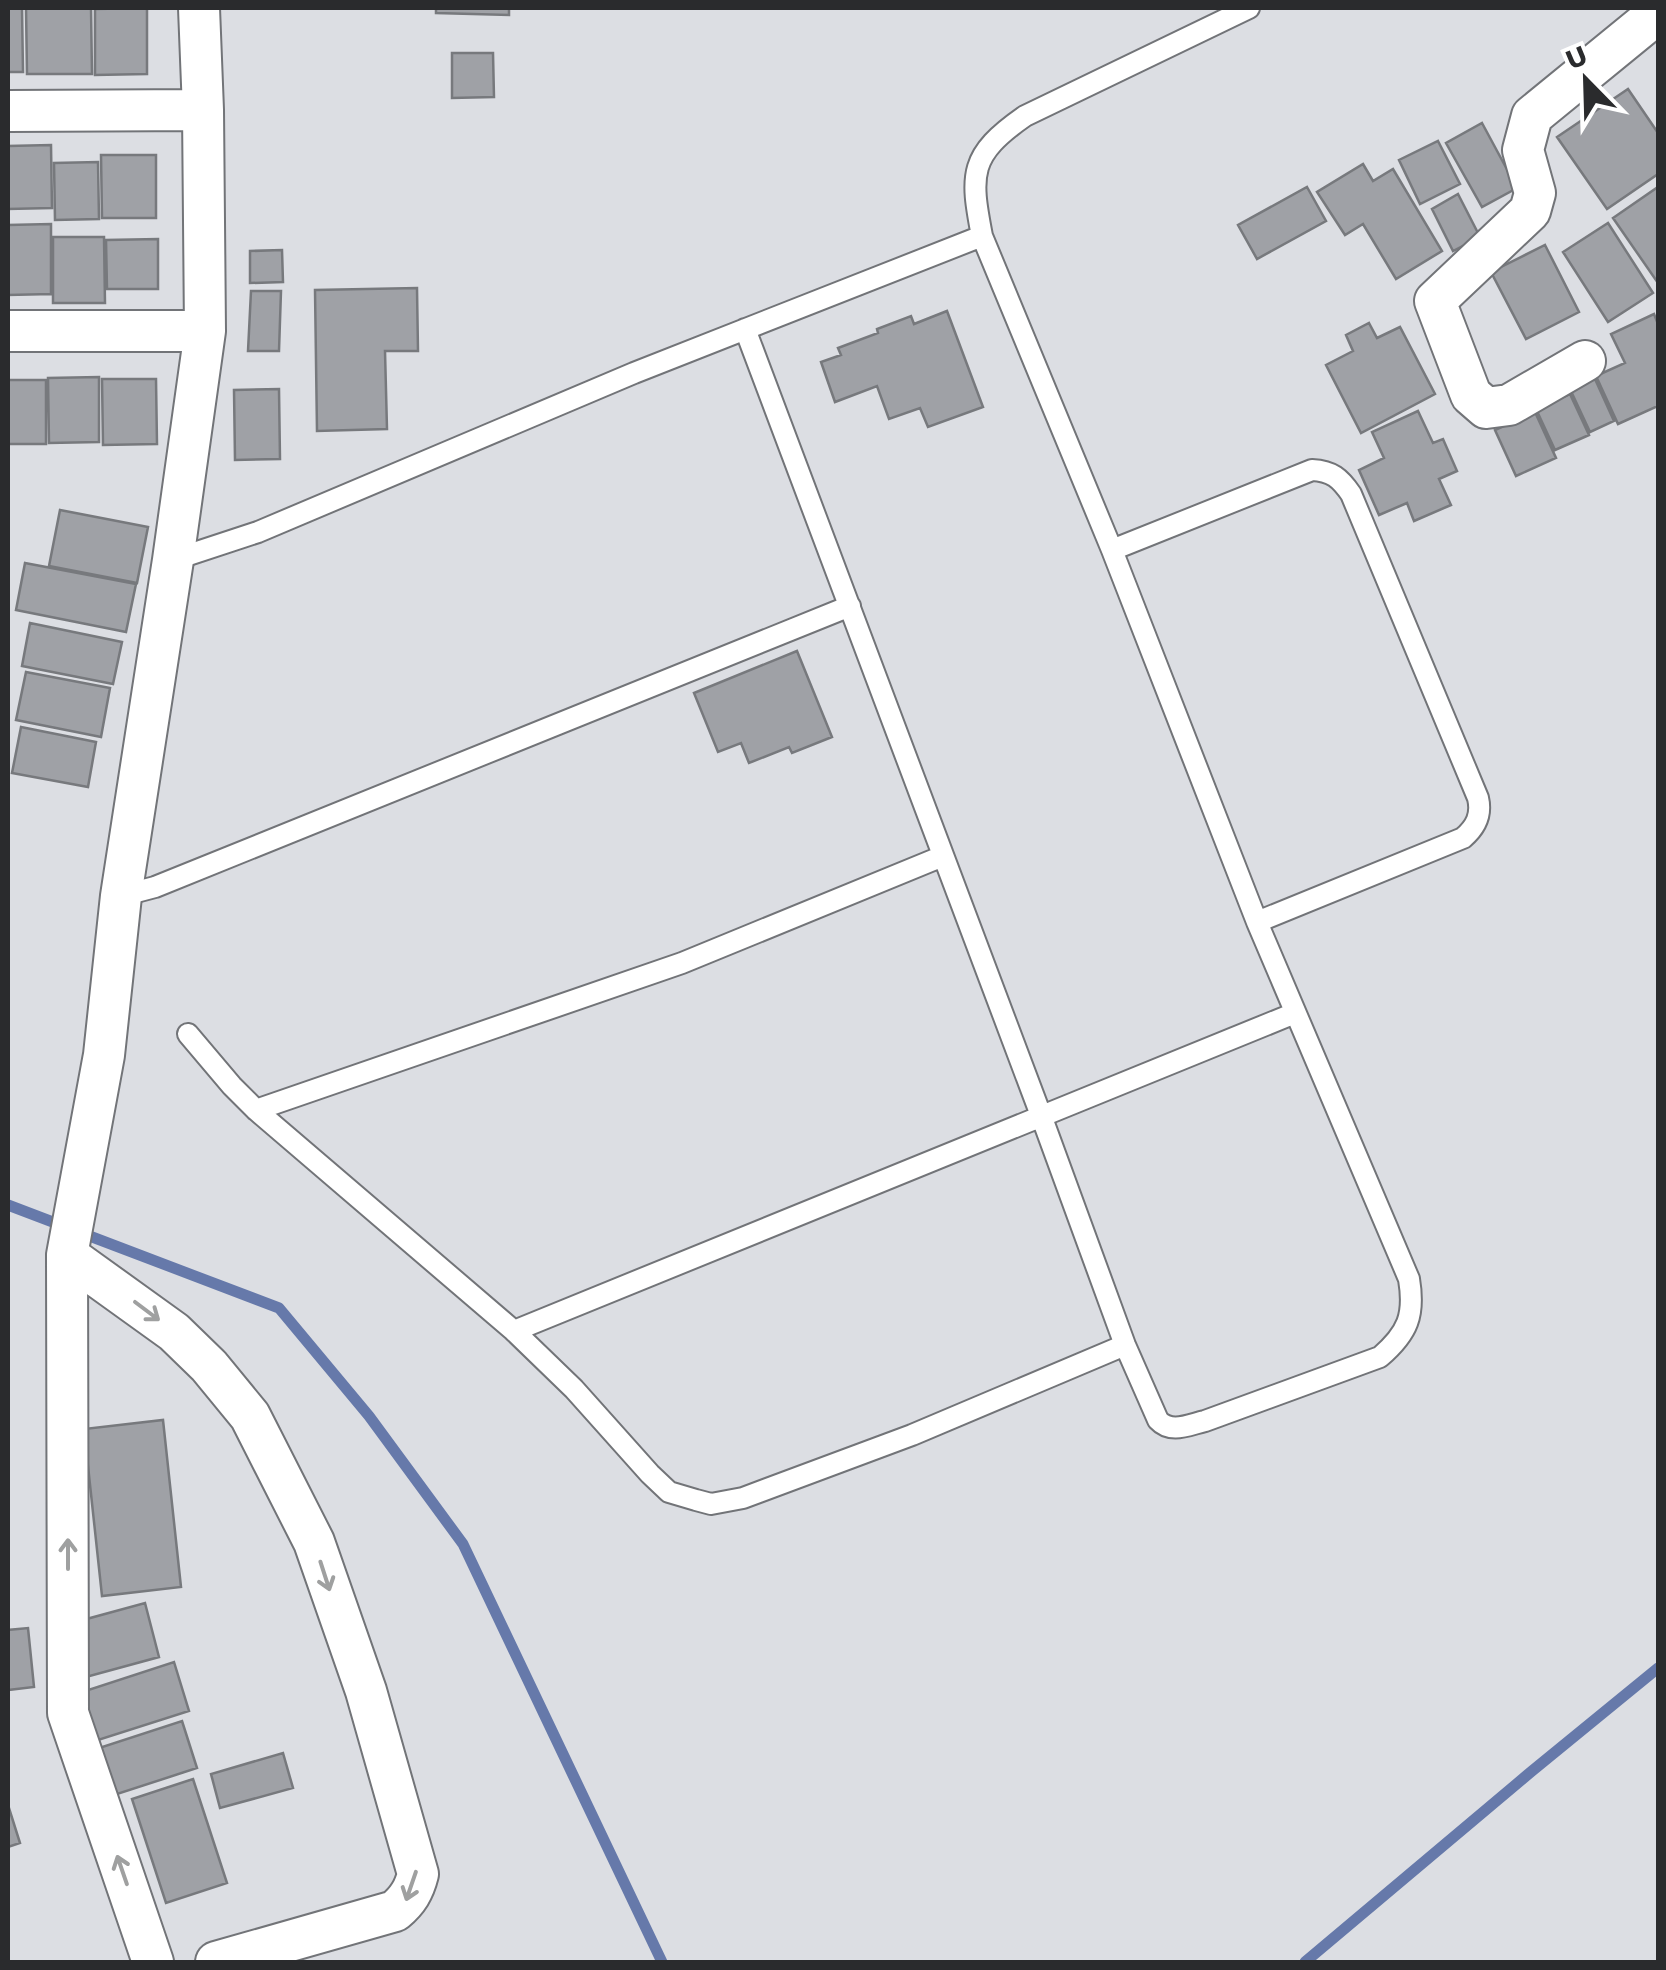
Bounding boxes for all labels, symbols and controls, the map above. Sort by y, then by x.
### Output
north arrow [1536,30,1636,130]
text: U [1561,38,1592,77]
one-way arrow [133,1301,160,1322]
one-way arrow [58,1539,78,1572]
one-way arrow [318,1560,336,1592]
one-way arrow [111,1855,129,1887]
one-way arrow [401,1870,419,1901]

